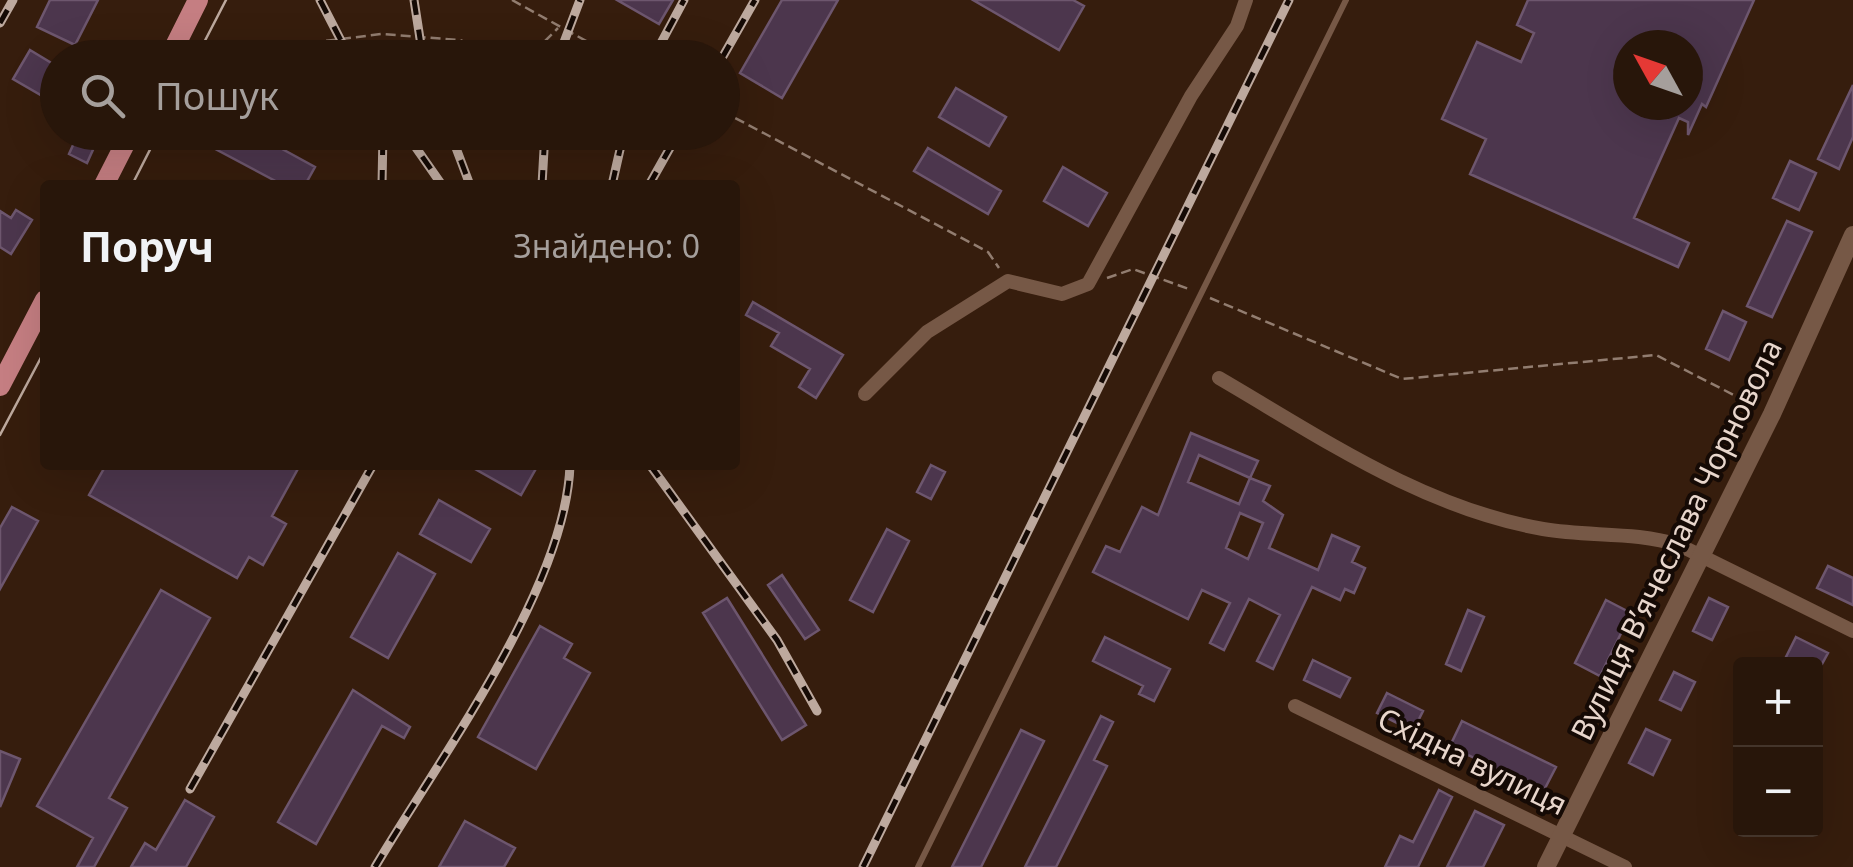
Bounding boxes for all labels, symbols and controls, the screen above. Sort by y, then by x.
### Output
north arrow [1613,30,1703,120]
search box [40,40,740,150]
icon: search [75,68,130,123]
text: Пошук [155,69,279,121]
text: Поруч [80,217,214,274]
text: Знайдено: 0 [513,224,700,267]
street label: Вулиця Вʼячеслава Чорновола [1561,332,1791,747]
map controls [1733,657,1823,837]
button: + [1733,657,1823,747]
street label: Східна вулиця [1371,697,1574,824]
button: − [1733,747,1823,837]

